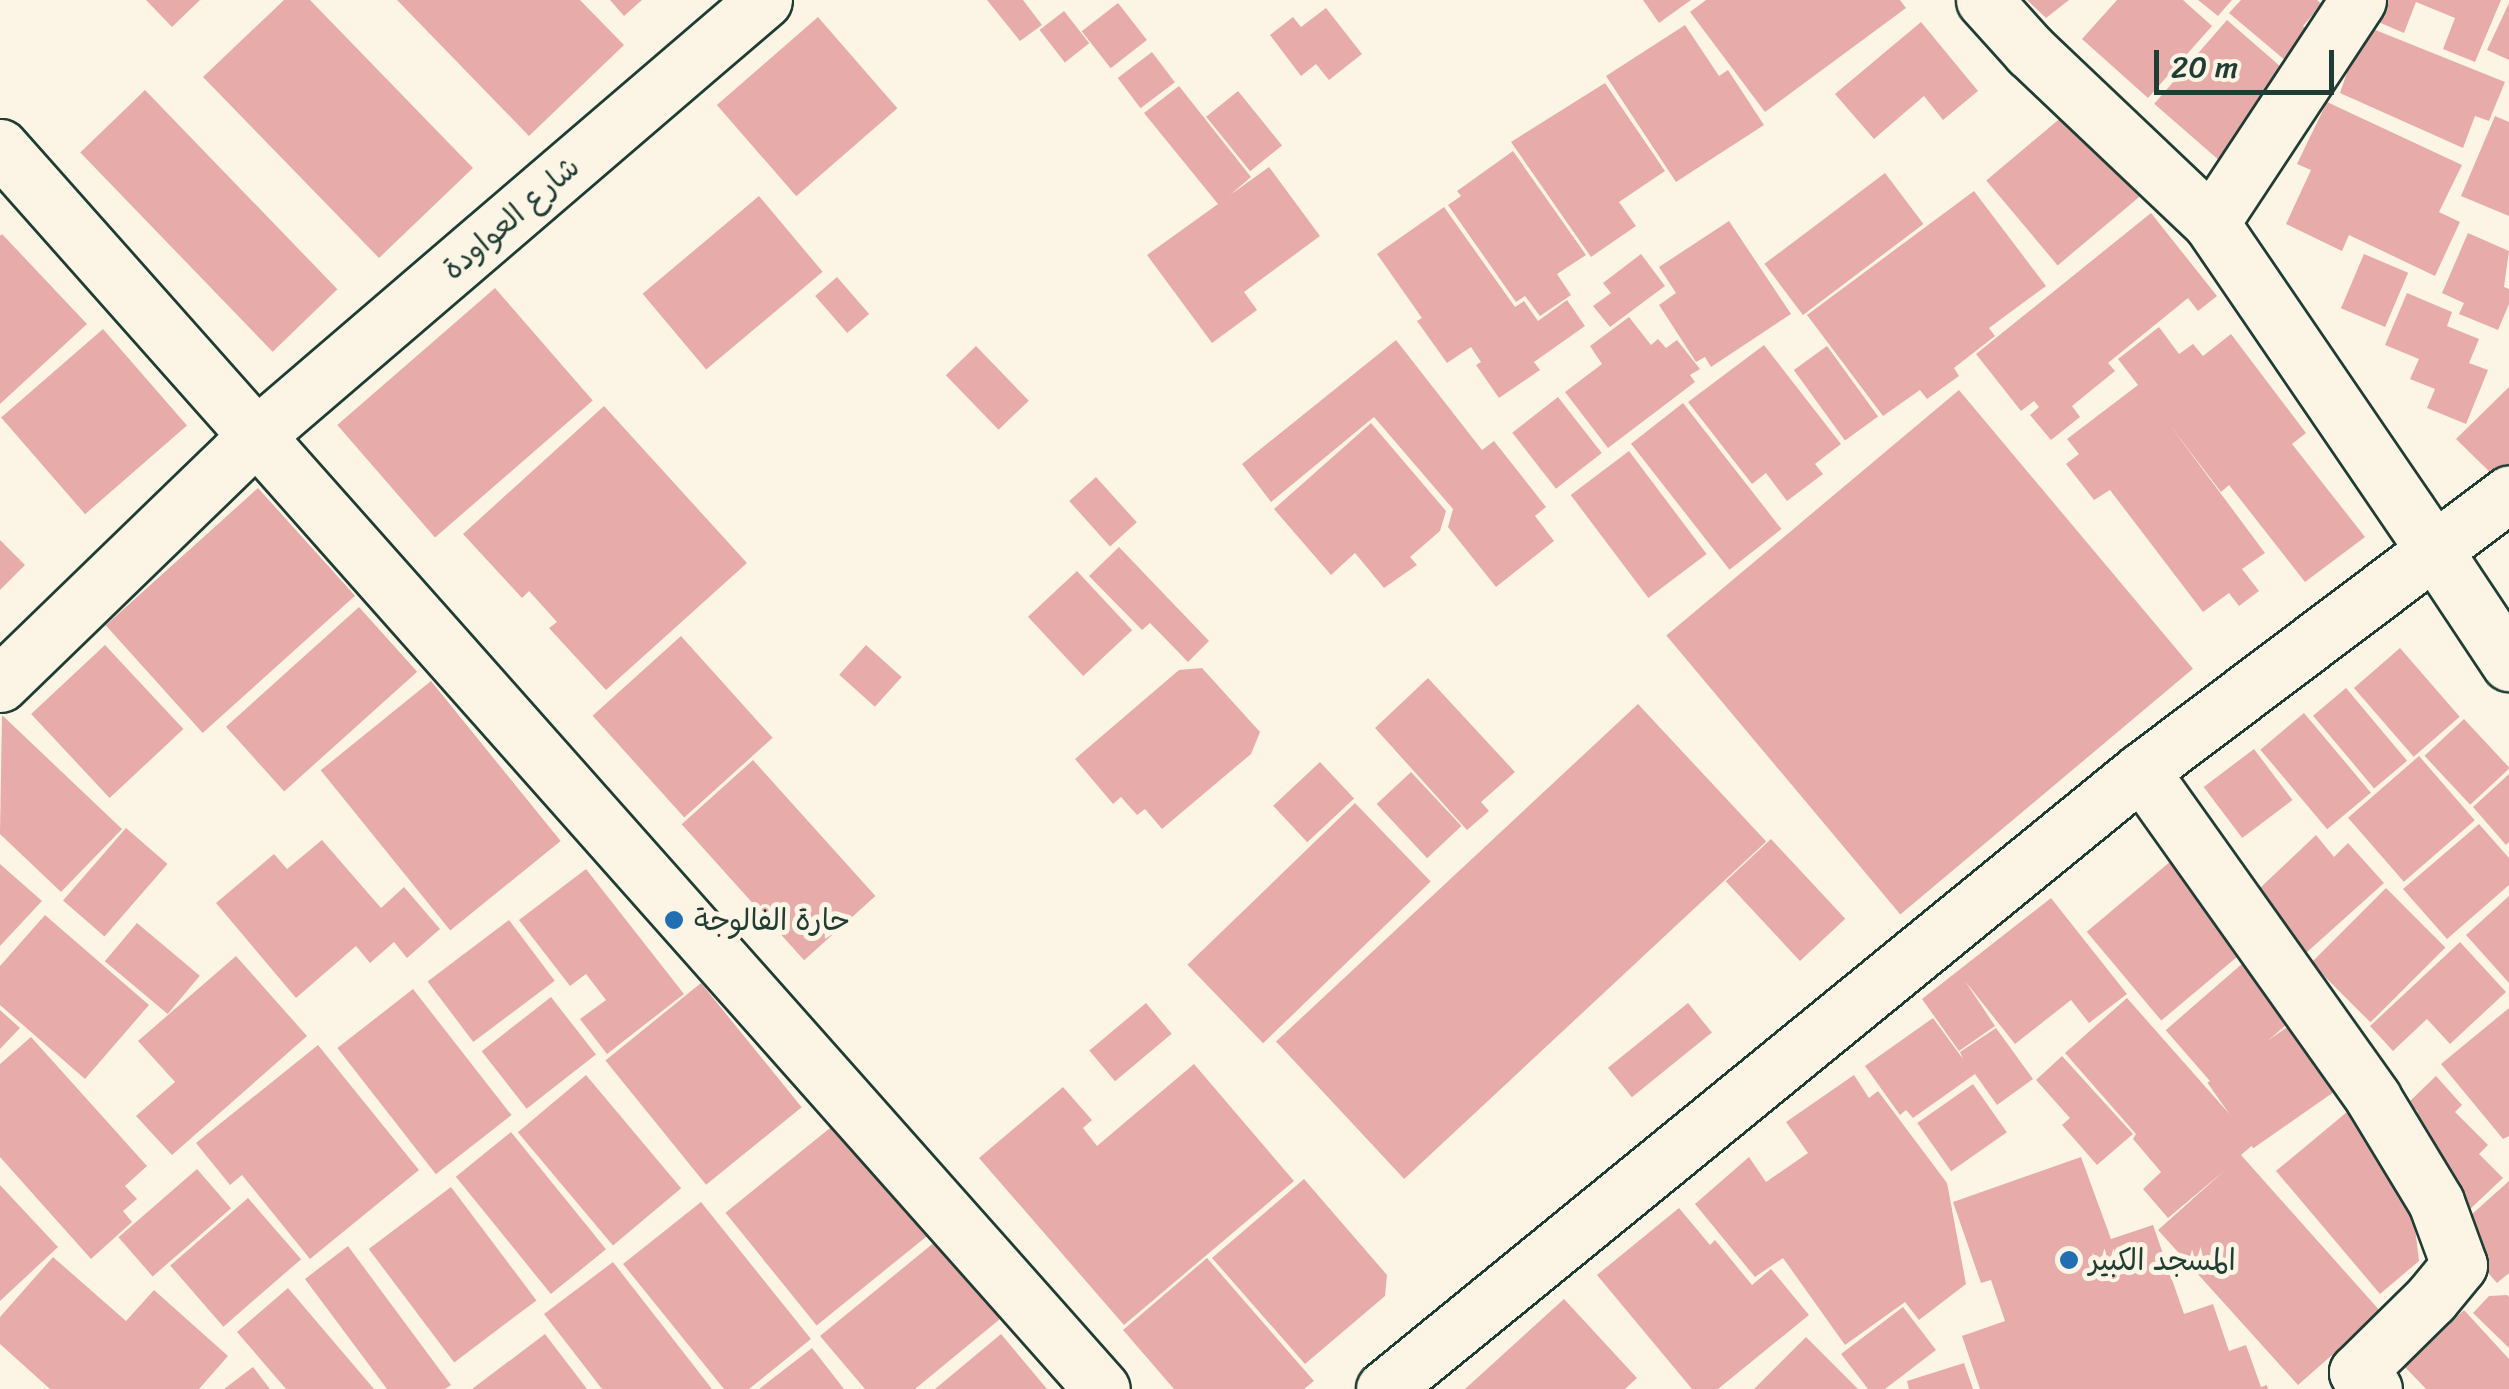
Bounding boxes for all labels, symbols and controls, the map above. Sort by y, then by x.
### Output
scale bar [2159,30,2339,92]
text: 20 m [2171,40,2238,94]
street label: شارع العواودة [435,149,587,287]
place label: حارة الفالوجة [694,902,850,938]
marker: حارة الفالوجة [663,909,685,931]
place label: المسجد الكبير [2089,1242,2236,1278]
marker: المسجد الكبير [2058,1249,2080,1271]

